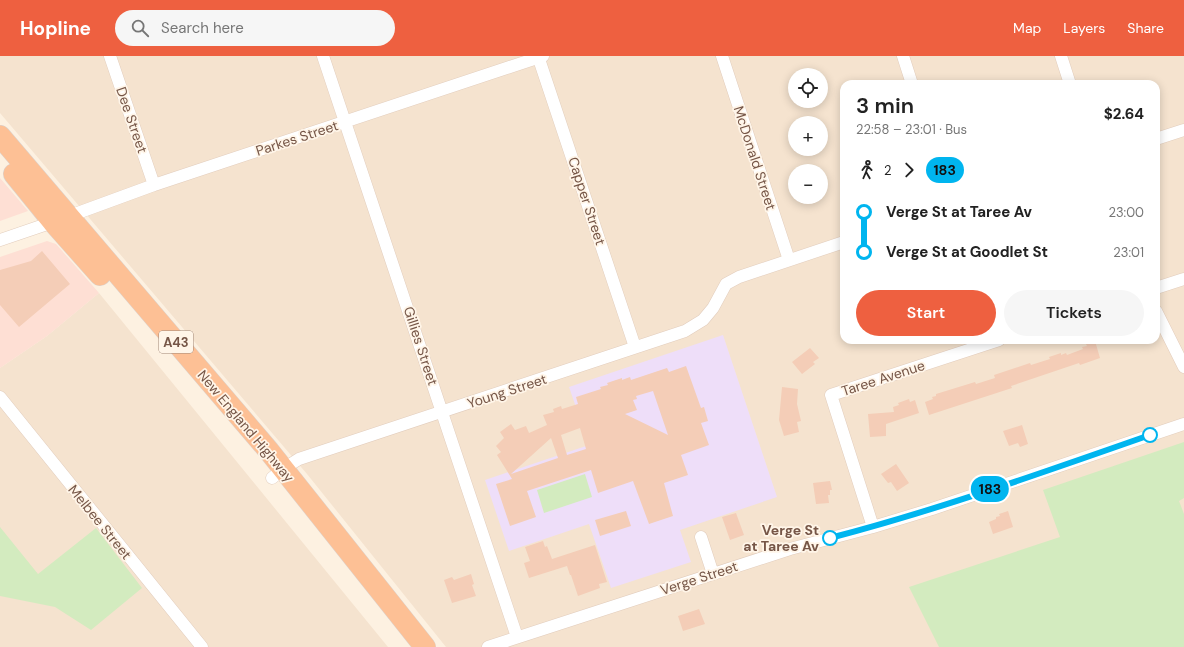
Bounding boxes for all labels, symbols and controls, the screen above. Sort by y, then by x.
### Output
search box [115,10,395,46]
text: Hopline [20,16,91,41]
icon: search [129,17,151,39]
text: Search here [161,18,244,38]
text: Map [1013,19,1041,37]
text: Layers [1063,19,1105,37]
text: Share [1127,19,1164,37]
map controls [788,68,828,204]
button: locate [788,68,828,108]
street label: Dee Street [112,84,152,156]
text: 3 min [856,91,914,120]
street label: McDonald Street [730,104,780,212]
text: $2.64 [1104,104,1144,124]
street label: Parkes Street [254,116,340,160]
button: + [788,116,828,156]
text: 22:58 – 23:01 · Bus [856,121,967,138]
street label: Capper Street [564,155,610,247]
icon: walk [856,159,878,181]
icon: forward [898,159,920,181]
text: 183 [934,161,956,179]
text: 2 [884,162,892,179]
button: − [788,164,828,204]
text: Verge St at Taree Av [886,202,1032,222]
text: 23:00 [1108,204,1144,221]
text: Verge St at Goodlet St [886,242,1048,262]
text: 23:01 [1113,244,1144,261]
button: Start [856,290,996,336]
button: Tickets [1004,290,1144,336]
street label: Gillies Street [400,304,442,388]
road number: A43 [159,331,193,353]
street label: Taree Avenue [839,356,927,400]
street label: New England Highway [194,366,298,486]
street label: Young Street [465,370,549,412]
unlabelled marker [1142,427,1158,443]
line badge: 183 [967,476,1013,502]
text: 183 [979,480,1001,498]
street label: Melbee Street [64,481,136,563]
place label: Verge St at Taree Av [743,521,819,555]
marker: Verge St at Taree Av [822,530,838,546]
street label: Verge Street [658,557,740,599]

